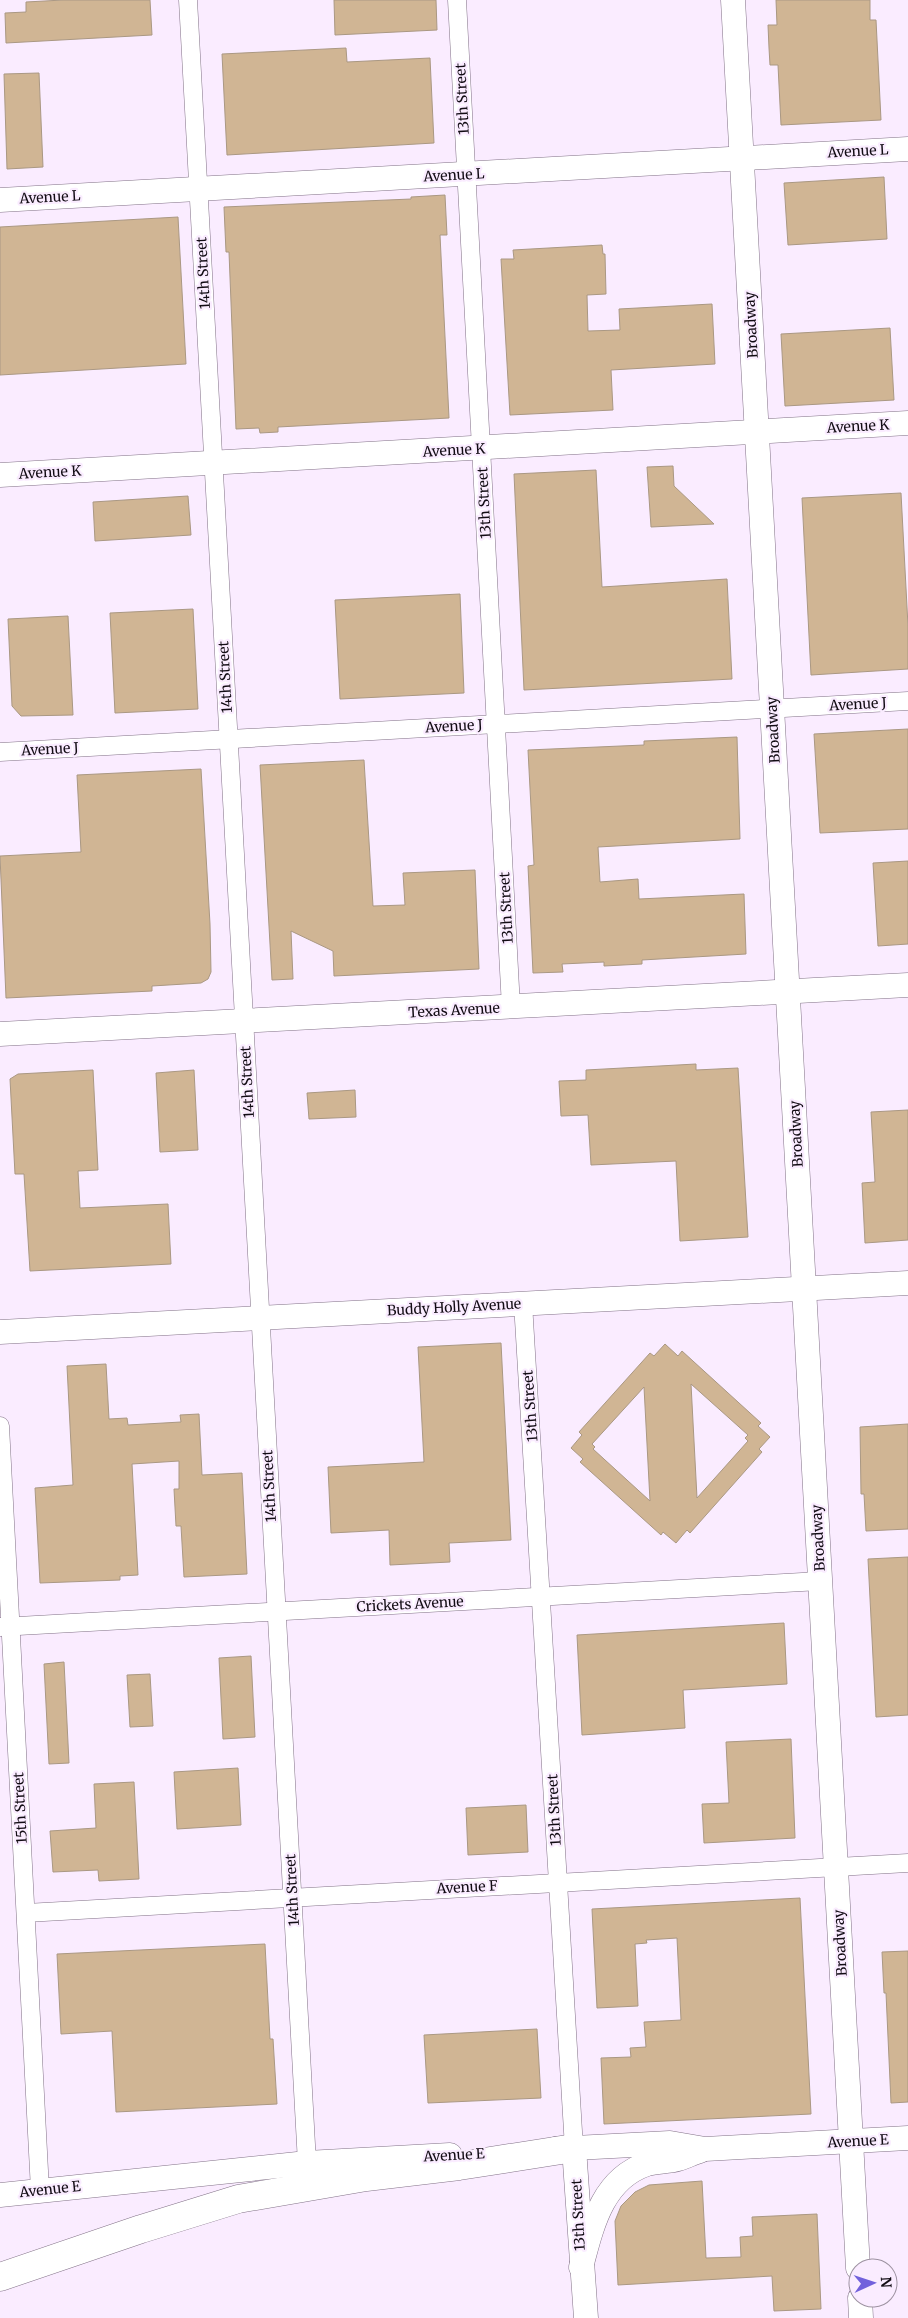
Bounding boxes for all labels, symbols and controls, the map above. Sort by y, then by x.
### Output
street label: 13th Street [451,62,473,135]
street label: Avenue L [826,140,889,162]
street label: Avenue L [422,164,485,186]
street label: Avenue L [18,186,81,208]
street label: 14th Street [192,236,214,309]
street label: Broadway [740,290,762,359]
street label: Avenue K [825,415,891,437]
street label: Avenue K [421,439,487,461]
street label: Avenue K [17,461,83,483]
street label: 13th Street [473,466,495,539]
street label: 14th Street [214,640,236,713]
street label: Avenue J [828,694,887,715]
street label: Broadway [762,695,784,764]
street label: Avenue J [424,716,483,737]
street label: Avenue J [20,739,79,760]
street label: 13th Street [495,871,517,944]
street label: Texas Avenue [408,999,500,1021]
street label: 14th Street [236,1045,258,1118]
street label: Broadway [785,1099,807,1168]
street label: Buddy Holly Avenue [386,1294,522,1320]
street label: 13th Street [518,1369,541,1442]
street label: 14th Street [258,1449,280,1522]
street label: Broadway [807,1503,829,1572]
street label: Crickets Avenue [356,1592,464,1616]
street label: 15th Street [9,1771,31,1844]
street label: 13th Street [543,1773,565,1846]
street label: 14th Street [281,1853,303,1926]
street label: Avenue F [435,1876,498,1898]
street label: Broadway [829,1908,851,1977]
street label: Avenue E [826,2130,889,2152]
street label: Avenue E [422,2144,485,2166]
street label: Avenue E [18,2177,82,2201]
street label: 13th Street [567,2178,589,2251]
north arrow [848,2258,898,2308]
text: N [877,2276,895,2288]

